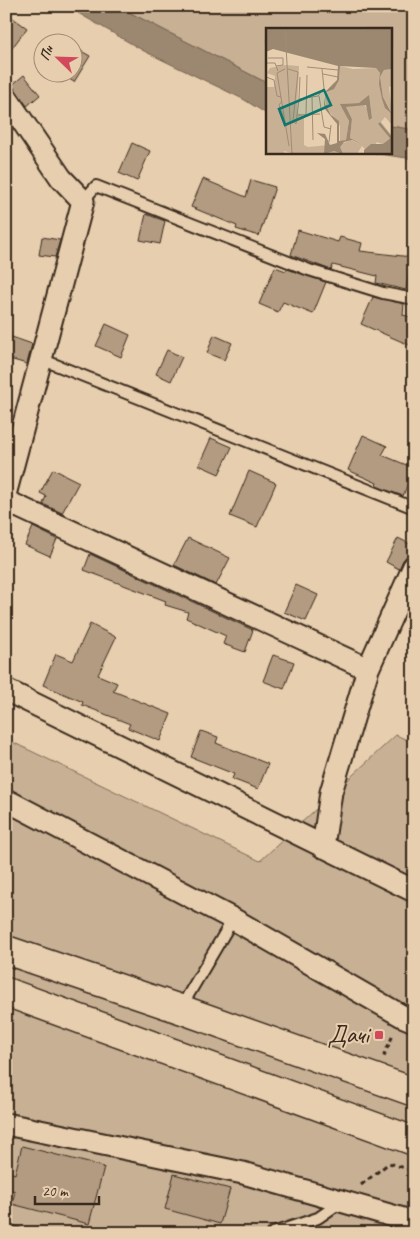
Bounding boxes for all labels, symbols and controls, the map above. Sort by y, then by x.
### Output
inset map [266,28,392,154]
north arrow [32,32,82,82]
text: Пн [36,42,57,63]
place label: Дачі [328,1019,372,1051]
marker: Дачі [373,1029,385,1041]
scale bar [35,1174,99,1206]
text: 20 m [42,1182,69,1201]

